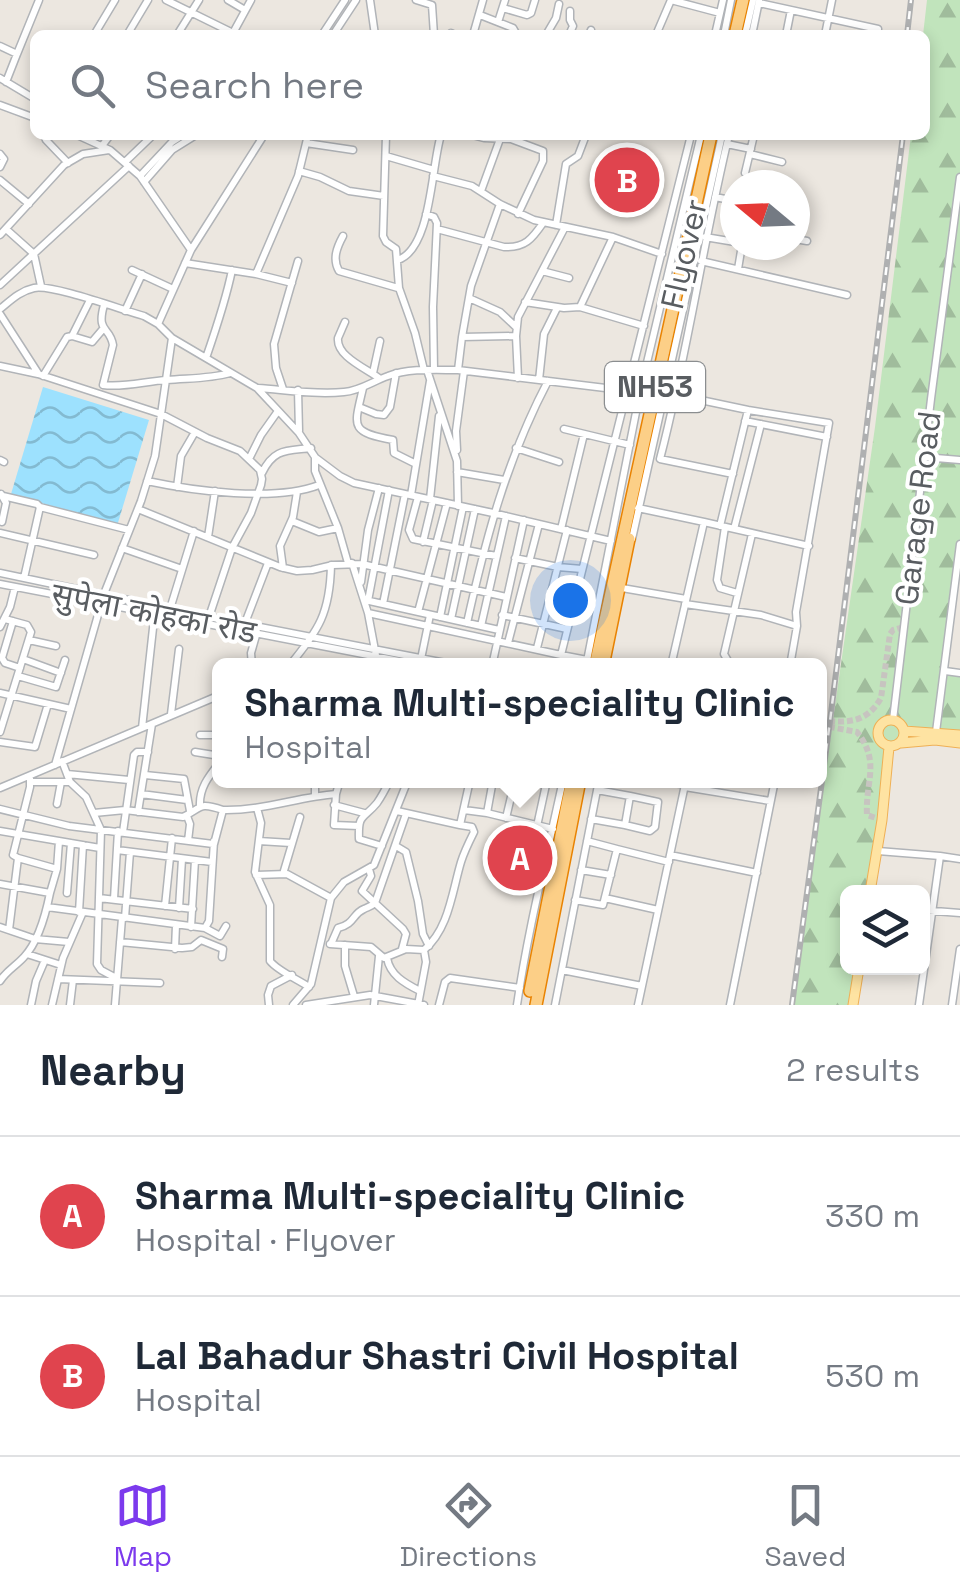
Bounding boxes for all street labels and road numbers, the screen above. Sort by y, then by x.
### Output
street label: Flyover [652,195,716,313]
road number: NH53 [605,362,705,412]
street label: Garage Road [886,409,950,607]
street label: सुपेला कोहका रोड [48,574,260,653]

